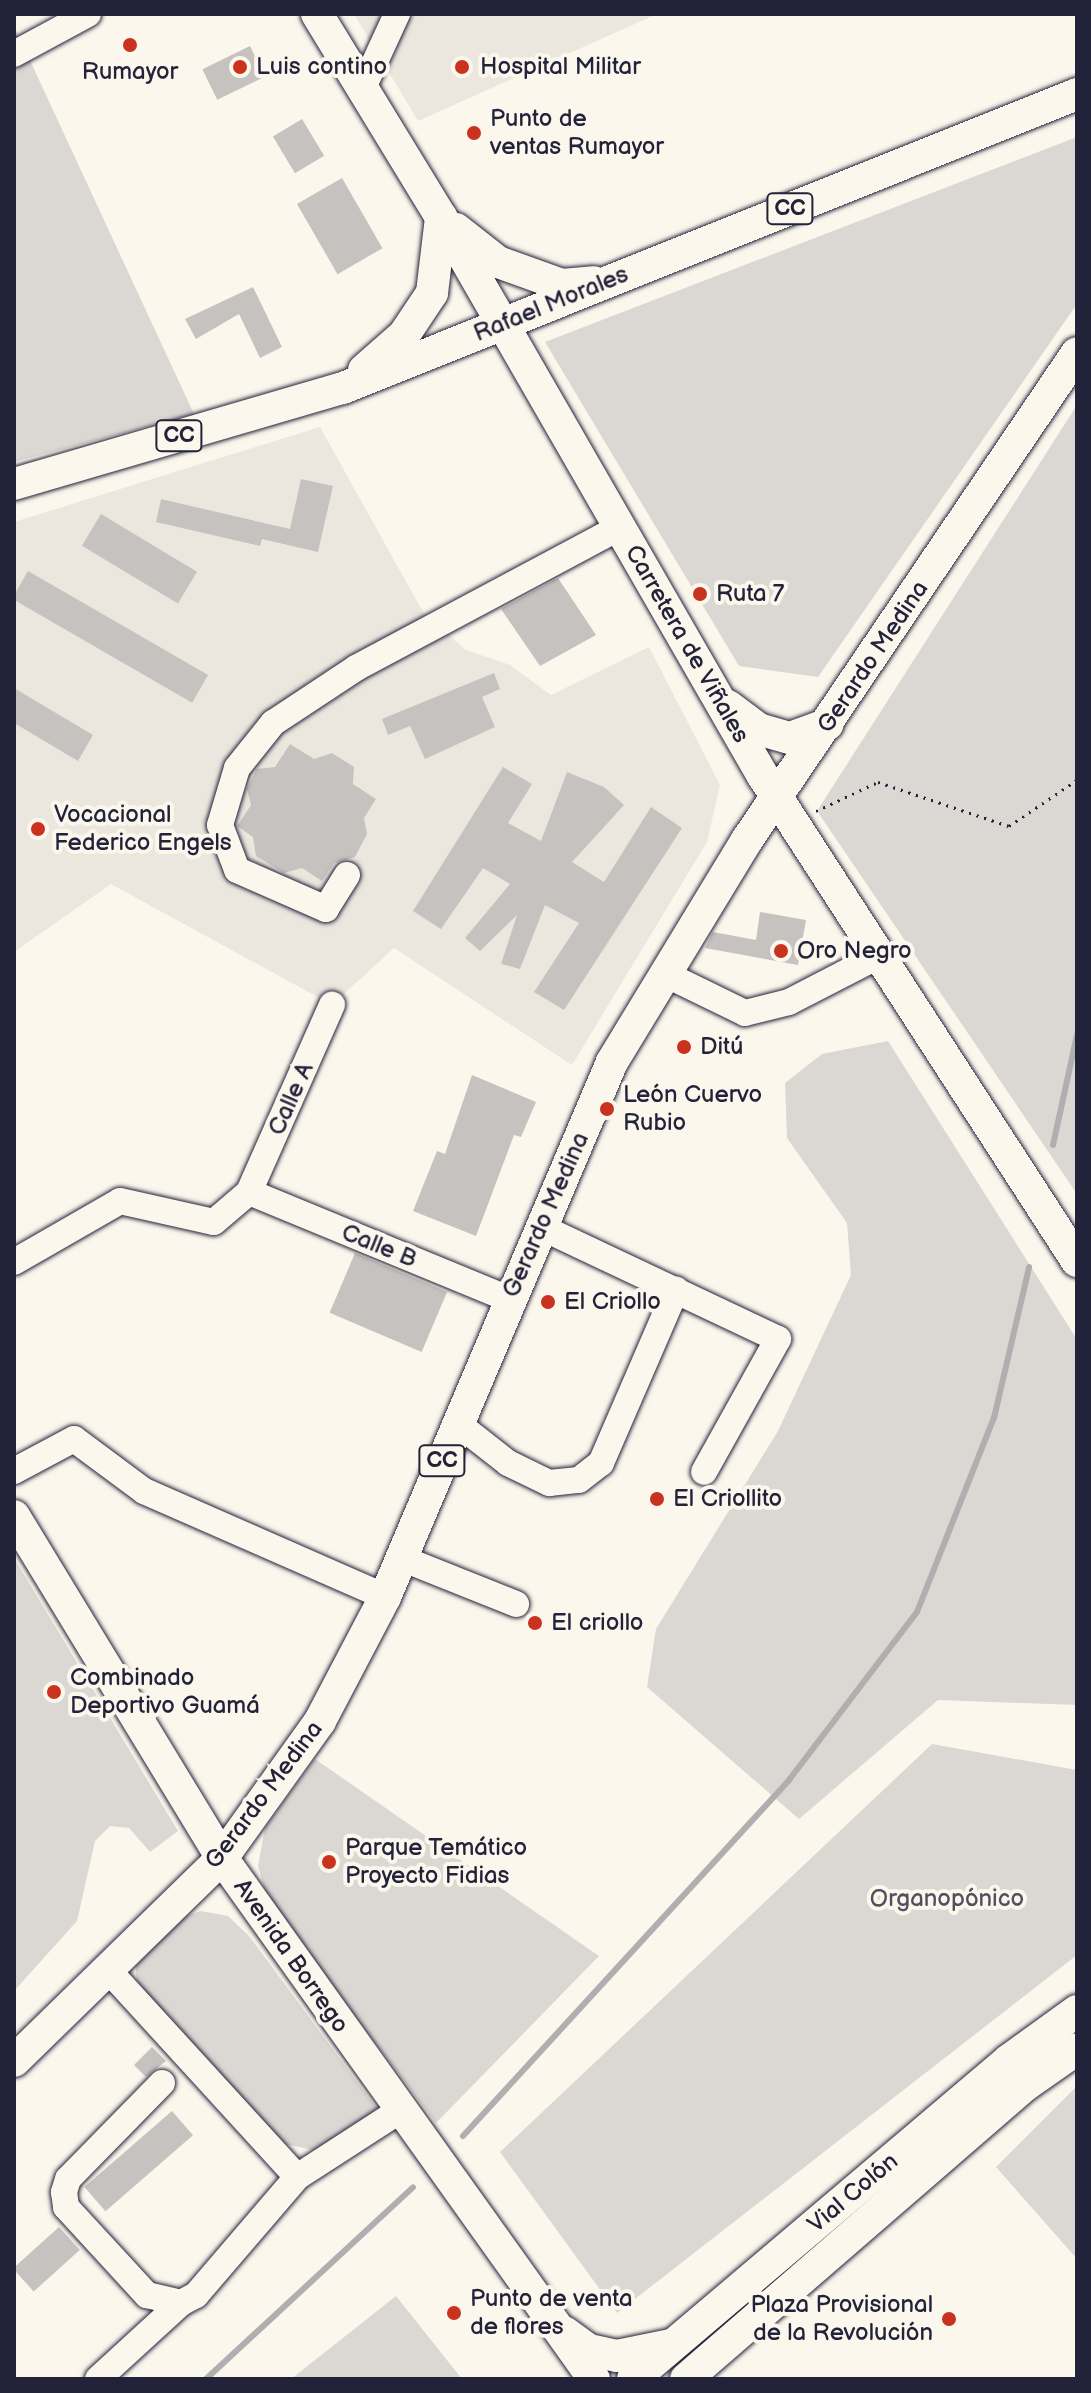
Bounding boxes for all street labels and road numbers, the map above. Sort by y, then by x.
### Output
road number: CC [766,191,814,227]
street label: Rafael Morales [469,260,633,348]
road number: CC [155,418,203,454]
street label: Carretera de Viñales [618,540,756,748]
street label: Gerardo Medina [811,575,935,739]
street label: Calle A [262,1058,320,1140]
street label: Gerardo Medina [497,1128,595,1302]
street label: Calle B [337,1218,421,1274]
road number: CC [418,1443,466,1479]
street label: Gerardo Medina [199,1715,329,1875]
street label: Avenida Borrego [227,1874,355,2038]
street label: Vial Colón [802,2147,904,2239]

